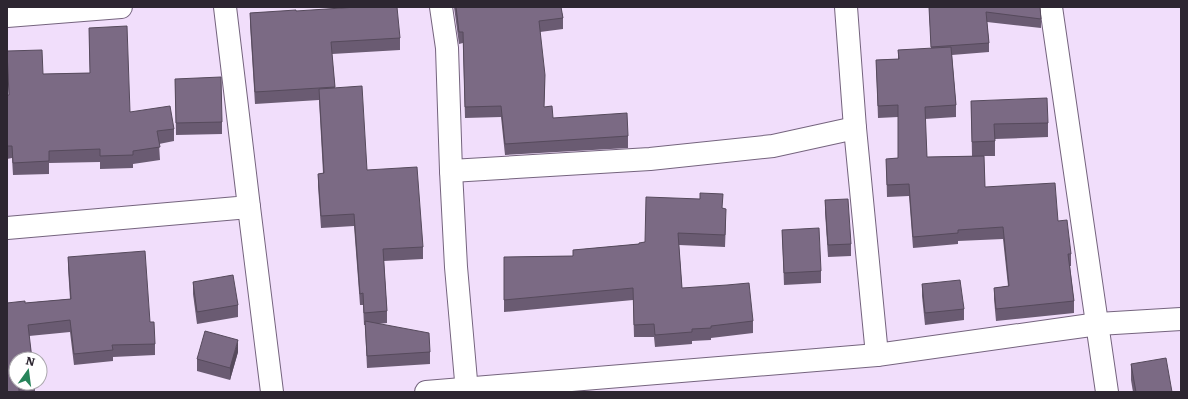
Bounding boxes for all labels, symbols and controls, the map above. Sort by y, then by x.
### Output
north arrow [8,351,48,391]
text: N [24,351,37,369]

